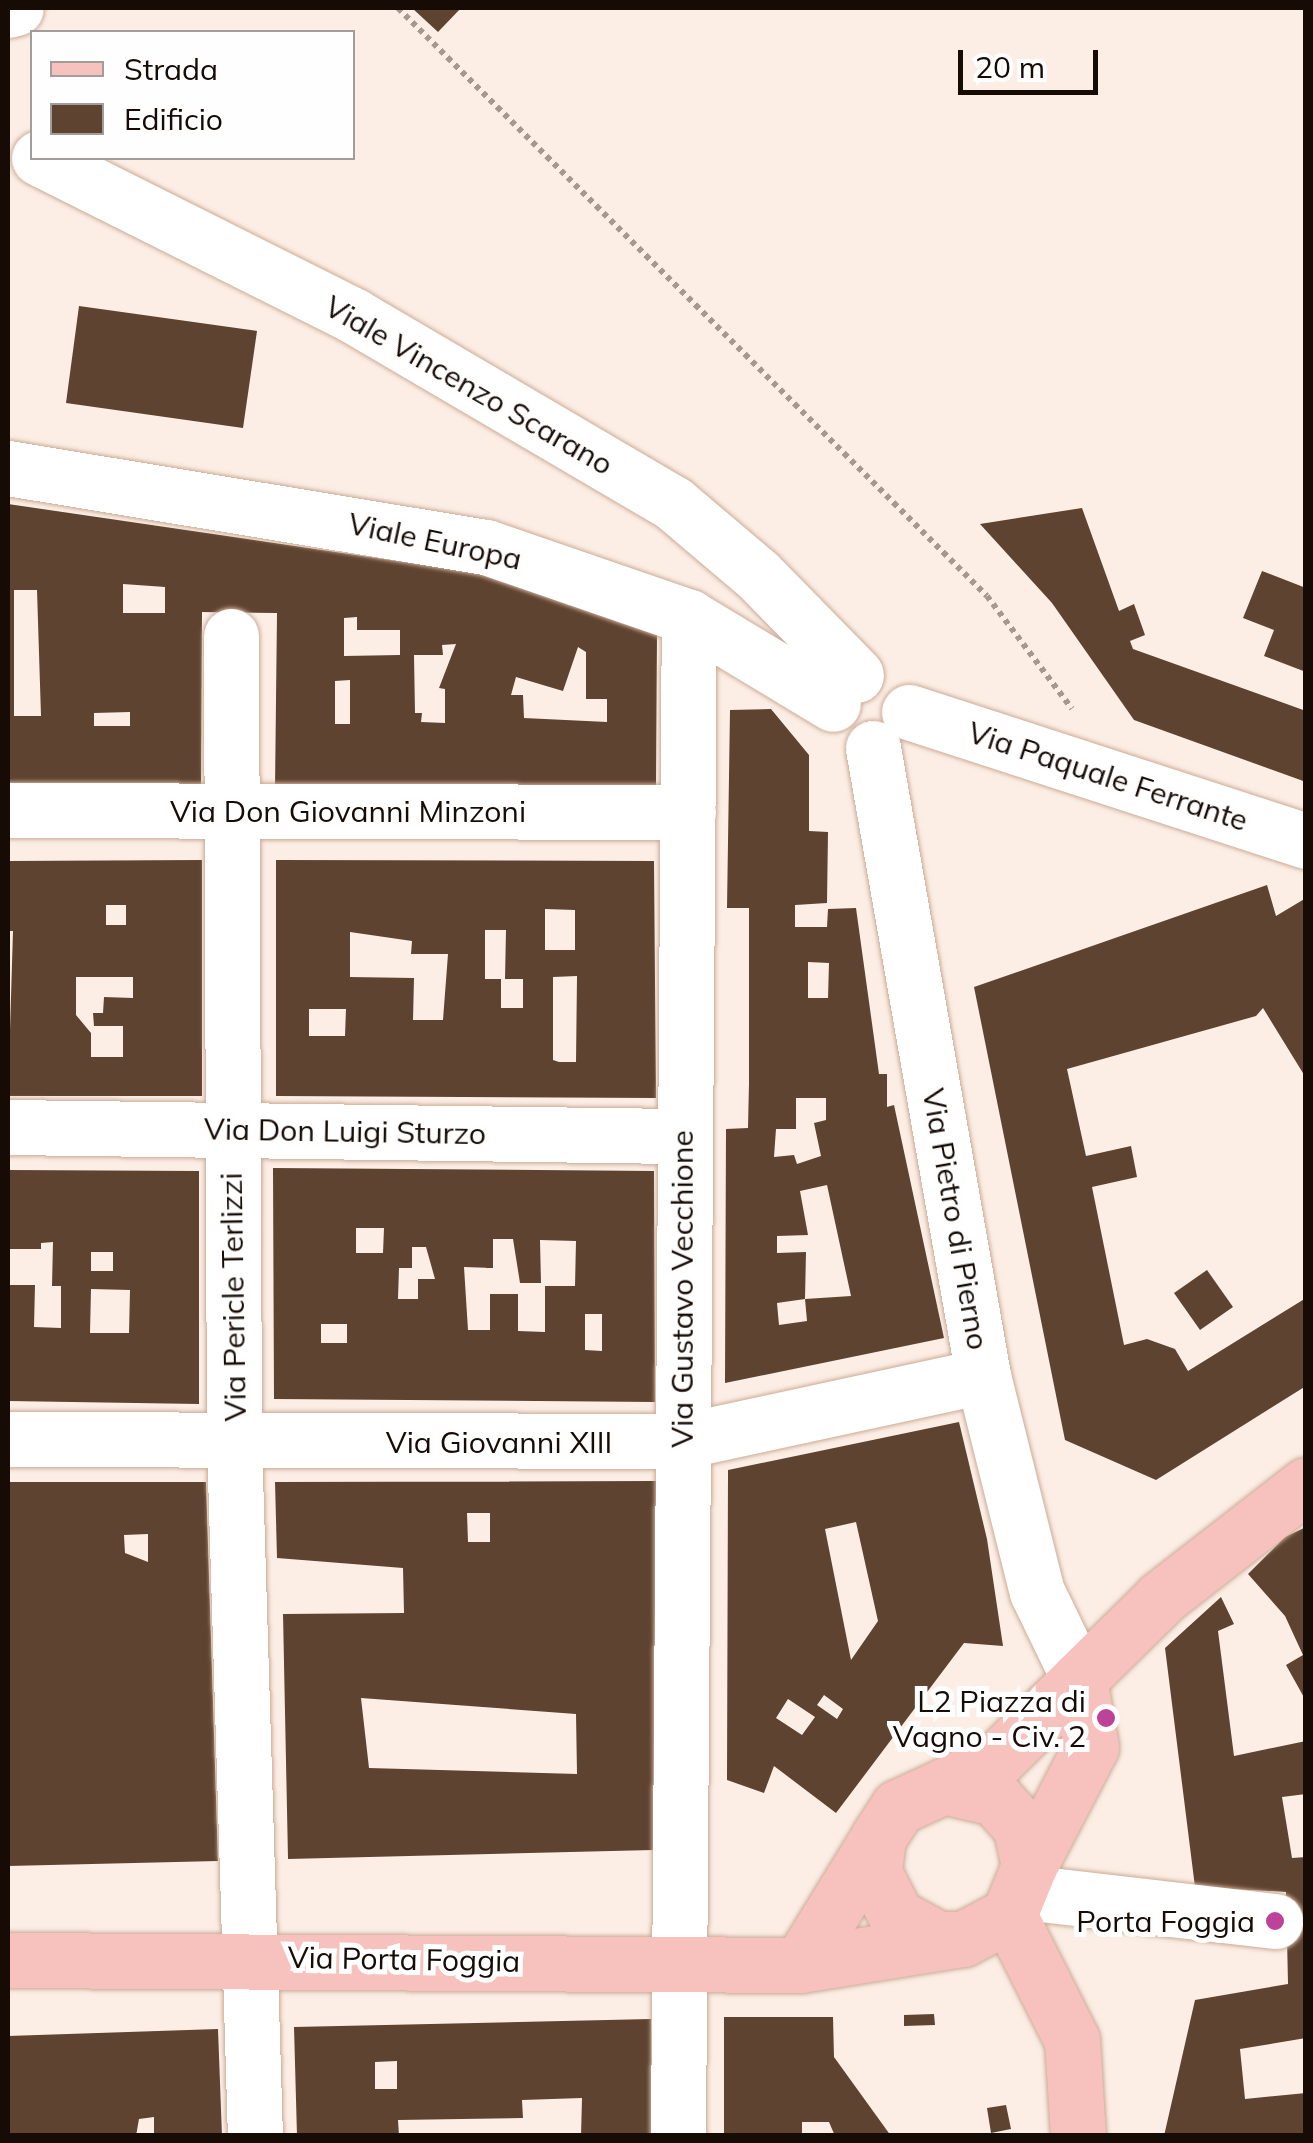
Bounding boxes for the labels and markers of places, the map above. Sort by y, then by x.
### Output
place label: L2 Piazza di Vagno - Civ. 2 [893,1683,1086,1754]
marker: L2 Piazza di Vagno - Civ. 2 [1095,1707,1117,1729]
place label: Porta Foggia [1076,1903,1255,1939]
marker: Porta Foggia [1264,1910,1286,1932]

